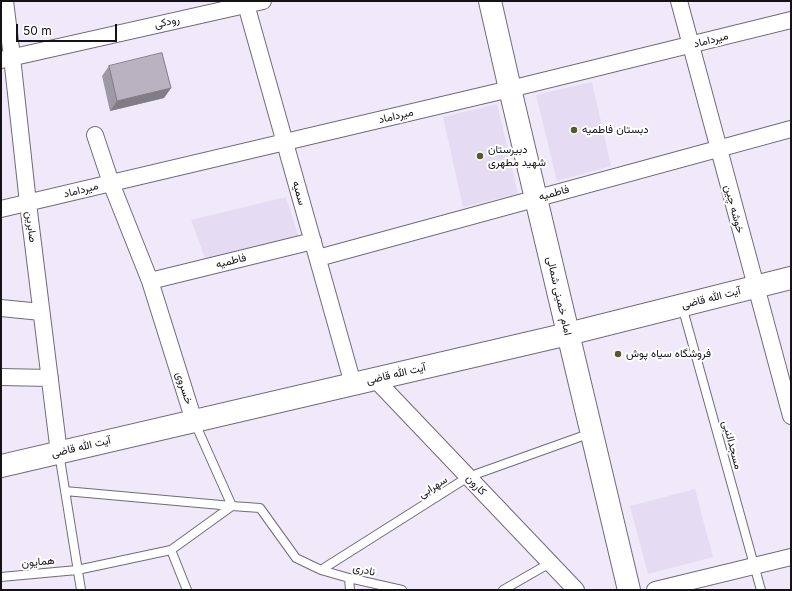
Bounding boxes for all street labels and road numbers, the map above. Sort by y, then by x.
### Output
street label: رودکی [153,13,181,31]
street label: میرداماد [692,29,730,51]
street label: میرداماد [377,106,415,126]
street label: میرداماد [62,179,100,201]
street label: سمیه [289,179,309,207]
street label: فاطمیه [537,183,571,203]
street label: خوشه چین [721,183,747,235]
street label: صابرین [23,211,39,243]
street label: فاطمیه [214,251,248,271]
street label: امام خمینی شمالی [543,255,575,337]
street label: آیت الله قاضی [680,284,742,312]
street label: آیت الله قاضی [365,361,427,387]
street label: خسروی [173,370,195,406]
street label: مسجدالنبی [719,419,745,471]
street label: آیت الله قاضی [50,434,112,460]
street label: کارون [463,472,489,498]
street label: سهرابی [416,473,450,501]
street label: همایون [21,554,55,570]
street label: نادری [351,561,377,579]

